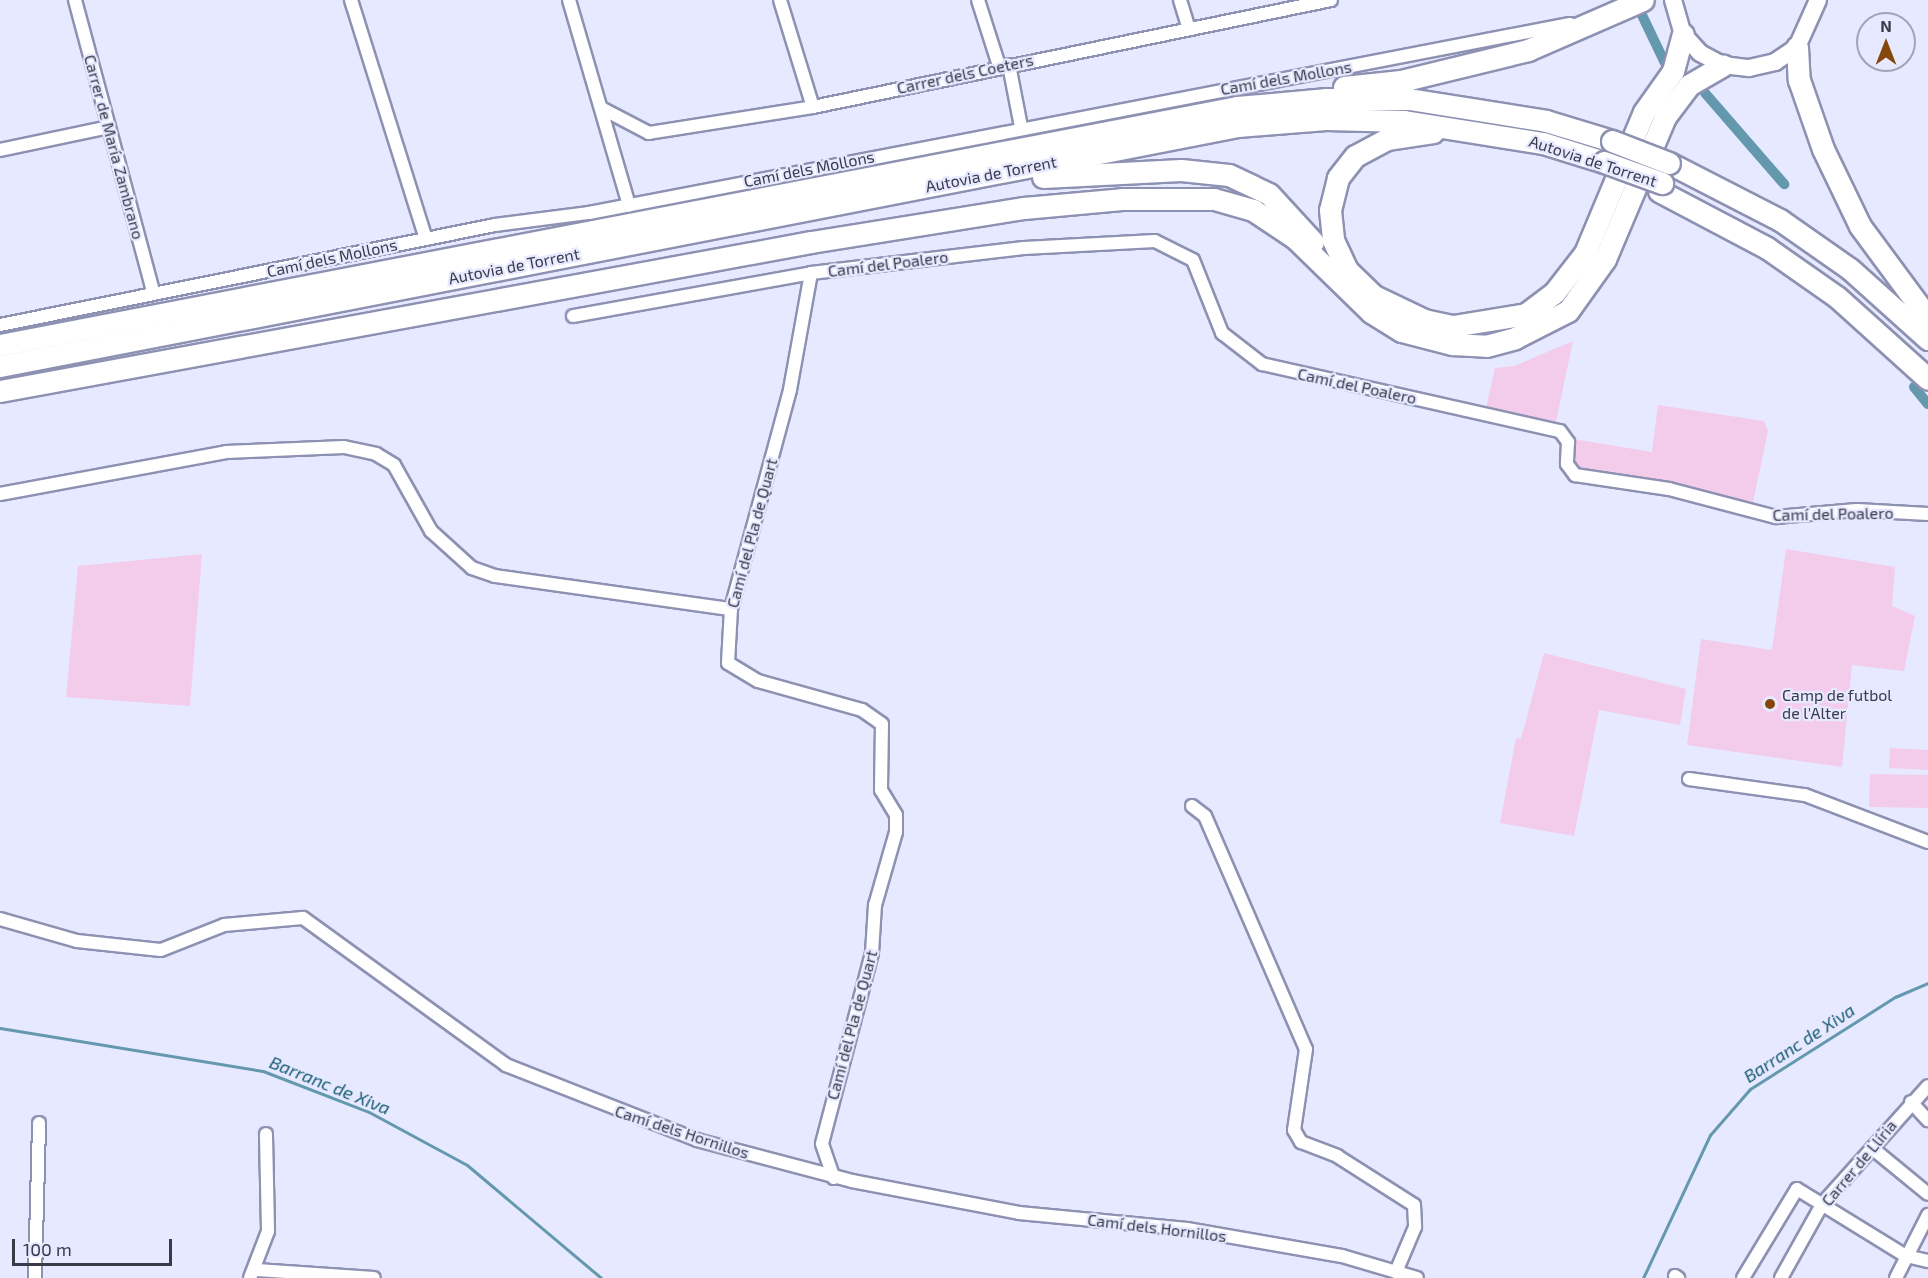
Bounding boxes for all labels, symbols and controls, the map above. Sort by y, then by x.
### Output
north arrow [1856,12,1916,72]
text: N [1880,16,1892,35]
street label: Carrer dels Coeters [895,50,1035,98]
street label: Carrer de María Zambrano [80,52,148,242]
street label: Camí dels Mollons [1219,57,1353,99]
street label: Autovia de Torrent [1527,131,1659,191]
street label: Camí dels Mollons [742,147,876,191]
street label: Autovia de Torrent [924,152,1058,196]
street label: Camí dels Mollons [265,235,399,281]
street label: Autovia de Torrent [447,244,581,288]
street label: Camí del Poalero [827,247,949,281]
street label: Camí del Poalero [1296,364,1418,408]
street label: Camí del Pla de Quart [723,456,781,610]
street label: Camí del Poalero [1772,503,1894,525]
place label: Camp de futbol de l'Alter [1782,685,1892,723]
marker: Camp de futbol de l'Alter [1763,697,1777,711]
street label: Camí del Pla de Quart [823,948,881,1102]
water label: Barranc de Xiva [1739,999,1859,1087]
water label: Barranc de Xiva [266,1051,394,1119]
street label: Camí dels Hornillos [613,1101,751,1163]
street label: Carrer de Llíria [1817,1116,1901,1210]
street label: Camí dels Hornillos [1086,1210,1228,1246]
scale bar [15,1227,176,1265]
text: 100 m [23,1238,72,1260]

